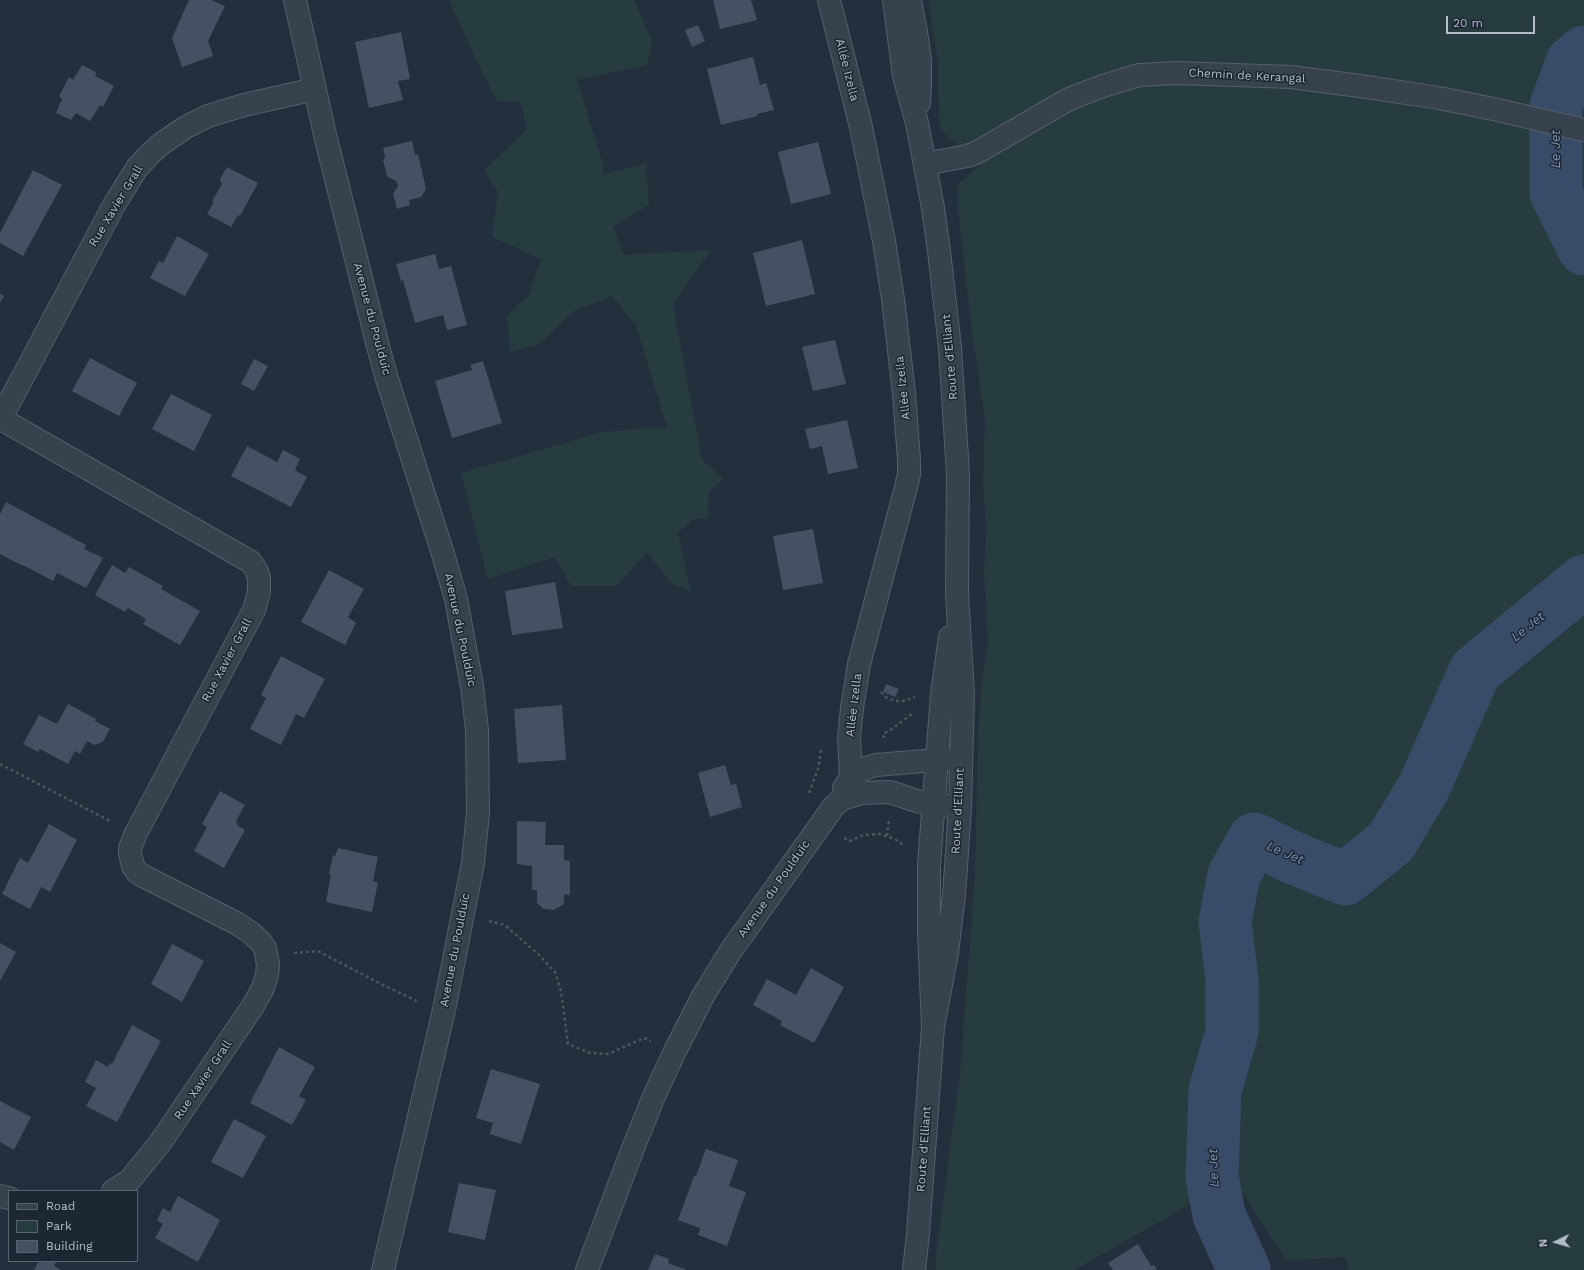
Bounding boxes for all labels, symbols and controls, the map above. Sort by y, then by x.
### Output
scale bar [1448,8,1537,34]
text: 20 m [1453,16,1483,30]
street label: Allée Izella [832,37,862,103]
street label: Chemin de Kerangal [1188,66,1306,86]
water label: Le Jet [1548,130,1564,168]
street label: Rue Xavier Grall [86,162,146,250]
street label: Avenue du Poulduïc [350,261,394,377]
street label: Route d'Elliant [939,313,961,401]
street label: Allée Izella [892,355,914,421]
street label: Avenue du Poulduïc [441,572,479,688]
water label: Le Jet [1508,609,1548,645]
street label: Rue Xavier Grall [199,616,255,704]
street label: Allée Izella [843,672,865,738]
street label: Route d'Elliant [949,768,967,854]
street label: Avenue du Poulduïc [735,837,813,941]
water label: Le Jet [1264,838,1306,868]
street label: Avenue du Poulduïc [437,892,473,1008]
street label: Rue Xavier Grall [171,1037,235,1123]
street label: Route d'Elliant [914,1106,934,1192]
water label: Le Jet [1206,1148,1222,1188]
legend [8,1190,138,1262]
text: Road [46,1199,75,1213]
text: Park [46,1219,72,1233]
north arrow [1536,1222,1576,1262]
text: N [1537,1238,1550,1248]
text: Building [46,1239,93,1253]

